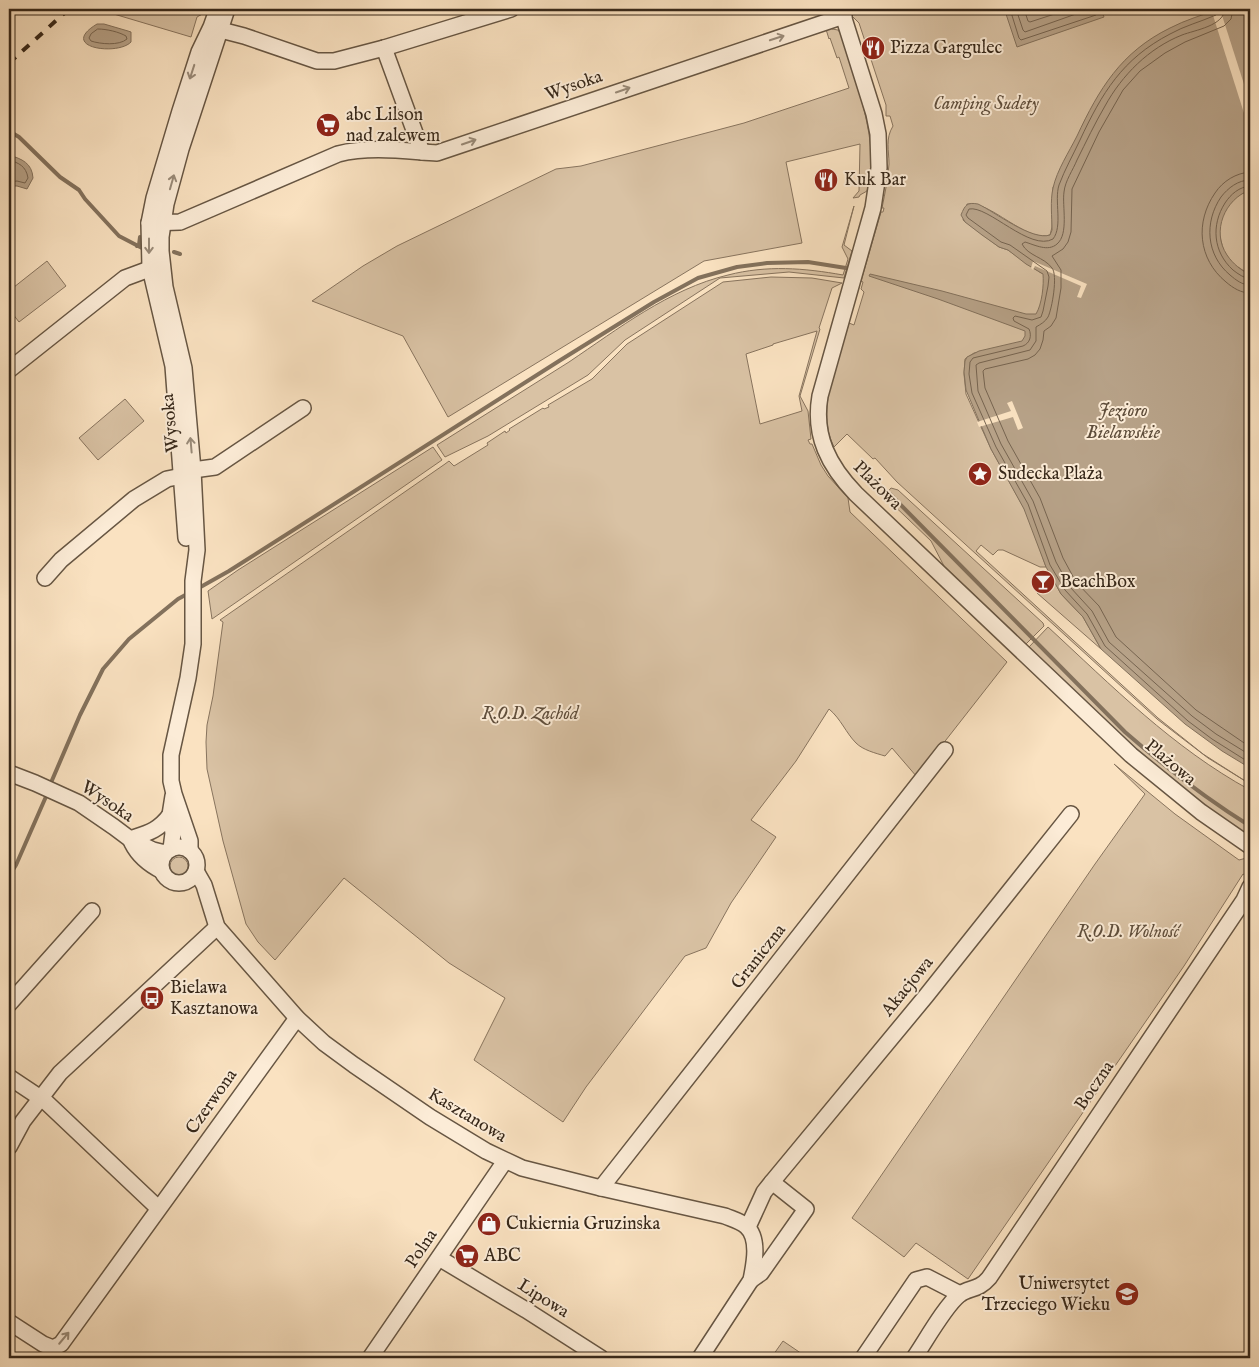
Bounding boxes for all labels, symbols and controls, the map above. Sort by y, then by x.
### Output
one-way arrow [768,33,784,43]
restaurant icon: Pizza Gargulec [860,35,886,61]
place label: Pizza Gargulec [890,37,1002,60]
one-way arrow [187,64,197,80]
street label: Wysoka [542,65,606,107]
one-way arrow [614,85,630,94]
park label: Camping Sudety [933,93,1039,116]
place label: abc Lilson nad zalewem [346,104,440,148]
supermarket icon: abc Lilson nad zalewem [315,112,341,138]
one-way arrow [460,137,476,146]
restaurant icon: Kuk Bar [813,167,839,193]
place label: Kuk Bar [844,169,907,192]
one-way arrow [167,174,177,190]
one-way arrow [144,237,154,253]
street label: Wysoka [157,392,185,453]
water label: Jezioro Bielawskie [1086,399,1161,445]
one-way arrow [187,438,196,454]
street label: Plażowa [847,456,907,516]
place icon: Sudecka Plaża [967,461,993,487]
place label: Sudecka Plaża [998,463,1103,486]
bar icon: BeachBox [1030,569,1056,595]
place label: BeachBox [1060,571,1136,594]
park label: R.O.D. Zachód [482,703,580,726]
street label: Plażowa [1139,735,1201,791]
street label: Wysoka [76,776,138,828]
street label: Graniczna [726,920,792,994]
park label: R.O.D. Wolność [1077,921,1182,944]
street label: Akacjowa [876,952,939,1022]
place label: Bielawa Kasztanowa [170,977,258,1021]
bus stop icon: Bielawa Kasztanowa [139,985,165,1011]
street label: Boczna [1070,1057,1120,1115]
street label: Czerwona [181,1065,243,1139]
street label: Kasztanowa [423,1083,511,1149]
shop icon: Cukiernia Gruzinska [476,1211,502,1237]
place label: Cukiernia Gruzinska [506,1213,661,1236]
street label: Polna [401,1225,443,1273]
supermarket icon: ABC [454,1243,480,1269]
place label: ABC [483,1245,521,1268]
place label: Uniwersytet Trzeciego Wieku [982,1273,1110,1317]
street label: Lipowa [513,1274,573,1324]
school or university icon: Uniwersytet Trzeciego Wieku [1114,1281,1140,1307]
one-way arrow [59,1332,70,1345]

